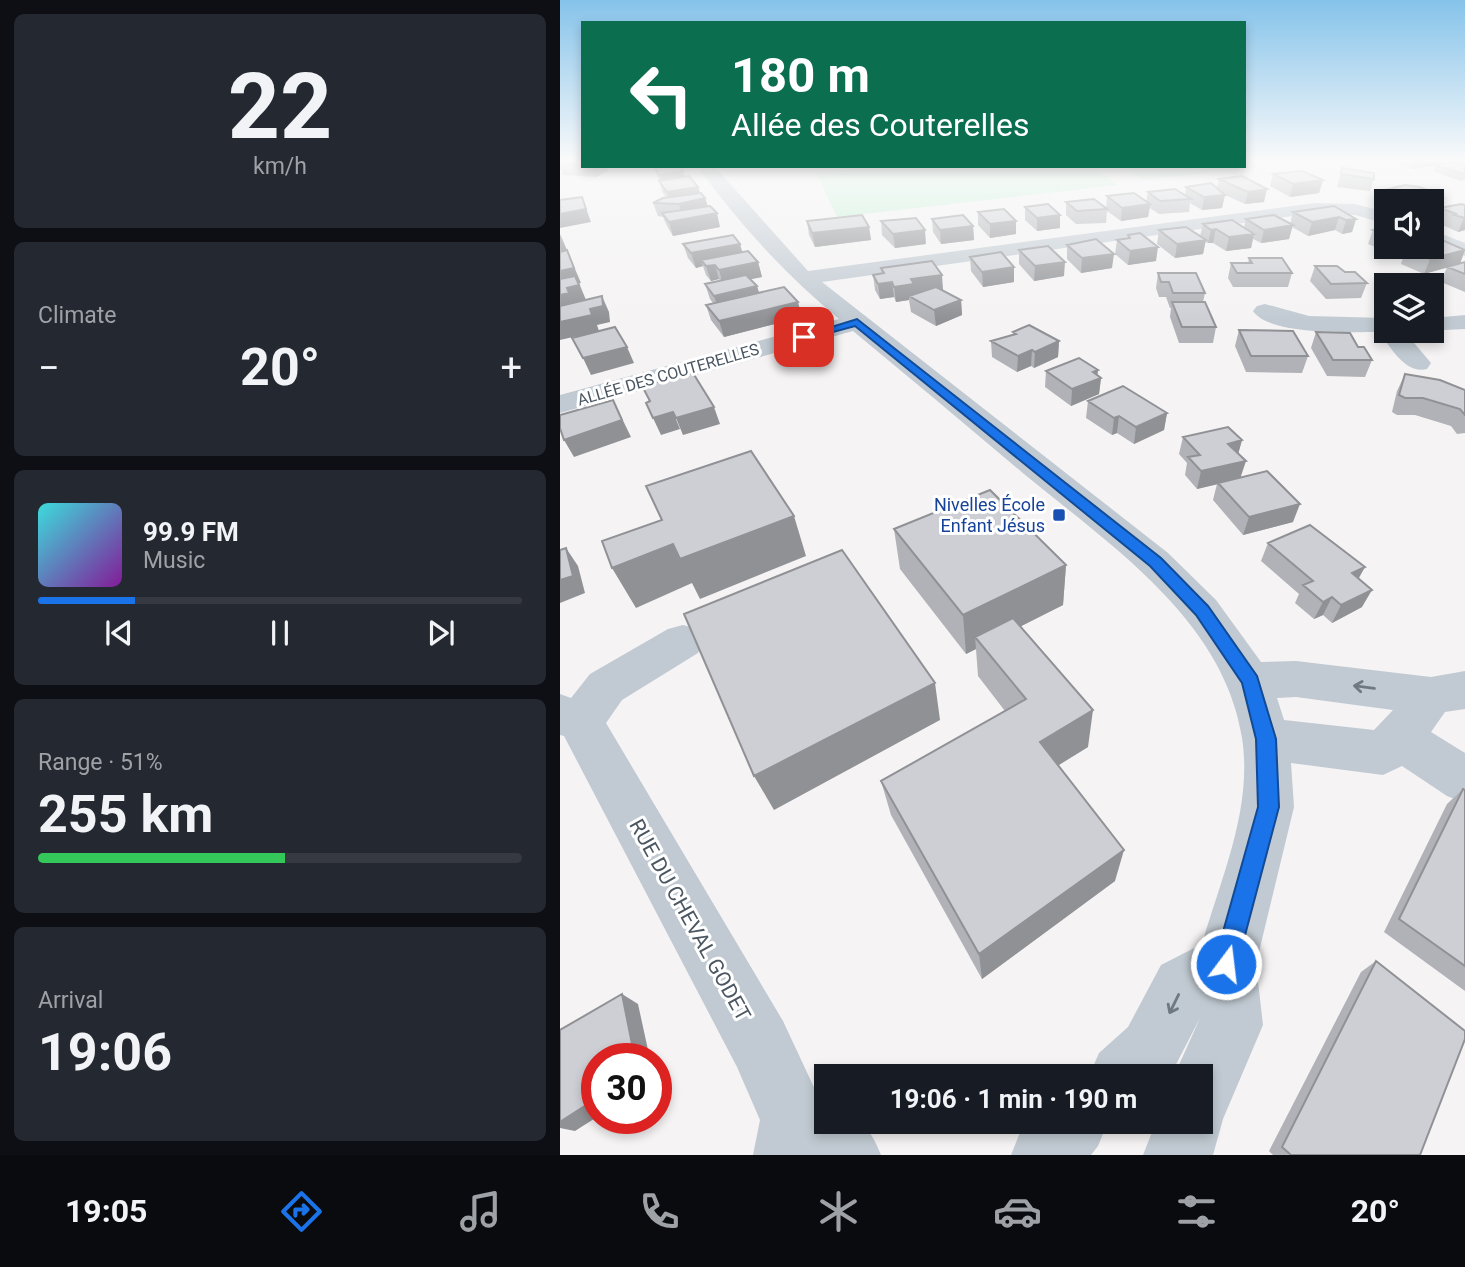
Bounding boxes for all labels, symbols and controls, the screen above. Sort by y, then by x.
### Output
text: 180 m [731,47,870,104]
icon: left [616,49,707,140]
text: 22 [228,54,332,160]
text: Allée des Couterelles [731,106,1030,144]
text: km/h [253,153,307,180]
map controls [1374,189,1444,343]
button: sound [1374,189,1444,259]
button: layers [1374,273,1444,343]
text: Climate [38,302,117,329]
pin [774,307,834,367]
icon: arrive [785,318,823,356]
text: 20° [240,337,320,398]
street label: ALLÉE DES COUTERELLES [575,339,761,410]
text: − [38,346,60,390]
text: + [500,346,522,390]
place label: Nivelles École Enfant Jésus [934,494,1045,536]
marker: Nivelles École Enfant Jésus [1051,507,1067,523]
text: 99.9 FM [143,517,239,547]
text: Music [143,547,205,574]
icon: previous [100,614,138,652]
icon: pause [261,614,299,652]
icon: next [422,614,460,652]
one-way arrow [1353,681,1375,694]
text: Range · 51% [38,749,163,776]
text: 255 km [38,784,213,845]
street label: RUE DU CHEVAL GODET [624,815,756,1025]
position arrow [1189,927,1263,1001]
text: Arrival [38,987,103,1014]
one-way arrow [1167,993,1181,1014]
text: 19:06 [38,1022,172,1083]
speed limit sign: 30 [581,1043,672,1134]
text: 19:06 · 1 min · 190 m [890,1084,1137,1114]
icon: directions [277,1187,326,1236]
icon: music [456,1187,505,1236]
icon: phone [635,1187,684,1236]
icon: climate [814,1187,863,1236]
icon: car [993,1187,1042,1236]
icon: filters [1172,1187,1221,1236]
text: 19:05 [65,1192,147,1230]
text: 20° [1351,1192,1400,1230]

